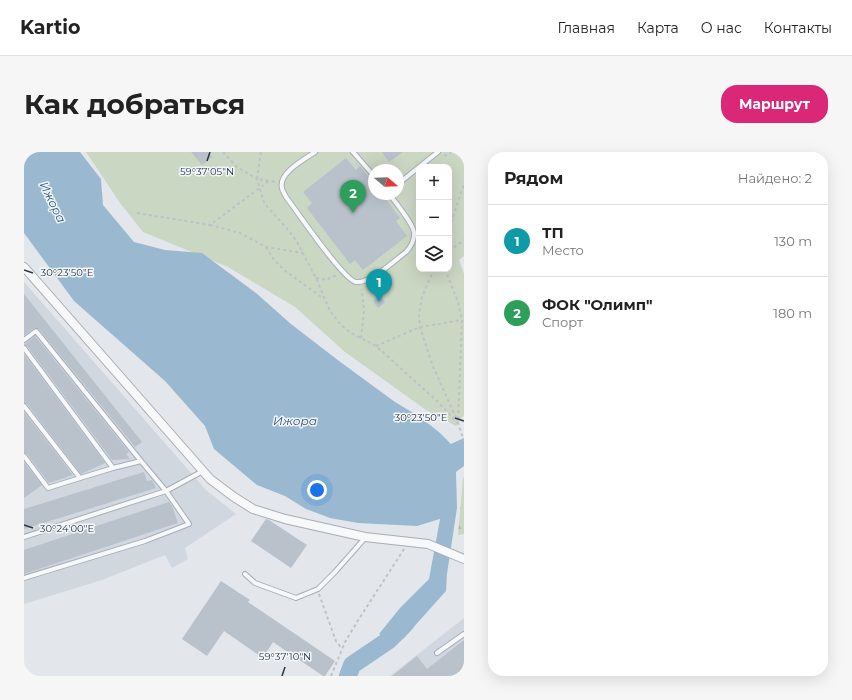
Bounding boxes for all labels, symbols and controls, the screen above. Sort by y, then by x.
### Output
text: Kartio [20,16,80,39]
text: Главная [557,19,615,37]
text: Карта [637,19,679,37]
text: О нас [701,19,742,37]
text: Контакты [764,19,832,37]
button: Маршрут [721,85,828,123]
text: Как добраться [24,87,245,121]
north arrow [368,164,404,200]
map controls [416,164,452,272]
button: + [416,164,452,200]
text: 59°37'05"N [180,165,234,178]
text: Рядом [504,168,563,188]
text: Найдено: 2 [738,170,812,186]
water label: Ижора [37,179,69,225]
pin: 2 [340,180,366,213]
button: − [416,200,452,236]
text: ТП [542,223,564,242]
text: 1 [514,233,520,249]
text: 130 m [774,233,812,249]
button: layers [416,236,452,272]
text: Место [542,242,584,258]
text: 30°23'50"E [41,266,94,279]
pin: 1 [366,269,392,302]
text: ФОК "Олимп" [542,295,653,314]
text: 2 [513,305,521,321]
text: 180 m [773,305,812,321]
text: Спорт [542,314,583,330]
text: 30°23'50"E [395,411,448,424]
water label: Ижора [273,413,317,428]
your location [307,480,327,500]
text: 30°24'00"E [40,522,94,535]
text: 59°37'10"N [259,650,311,663]

